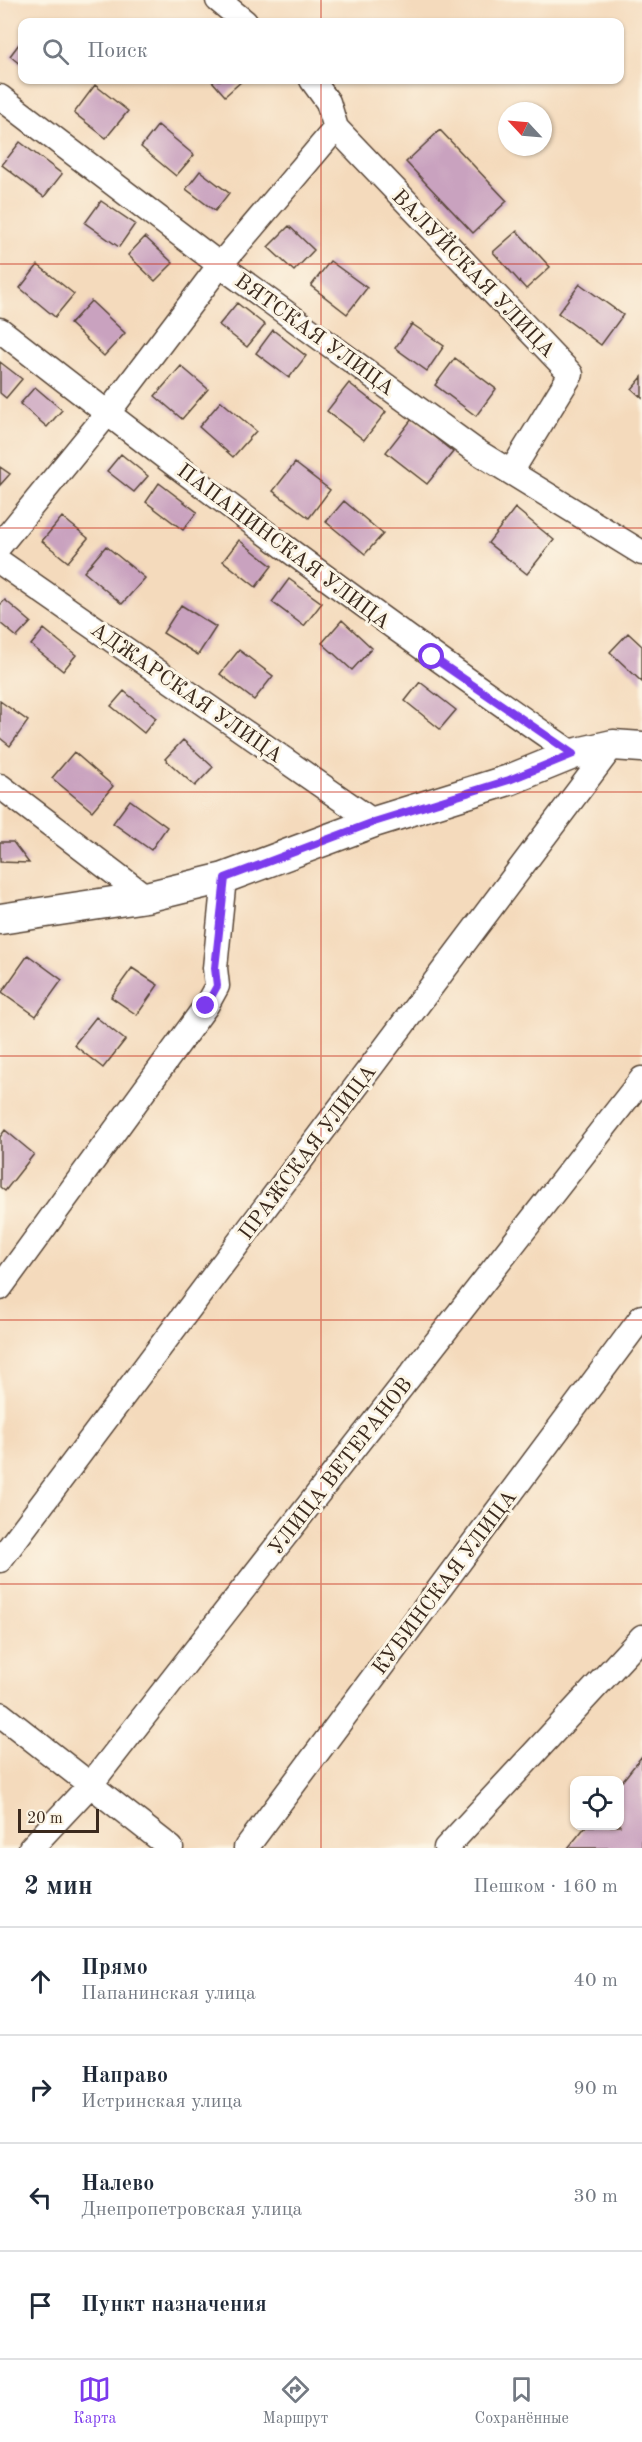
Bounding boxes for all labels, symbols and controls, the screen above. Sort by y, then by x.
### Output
search box [18,18,624,84]
icon: search [39,35,72,68]
text: Поиск [87,40,148,62]
north arrow [498,102,552,156]
street label: ВАЛУЙСКАЯ УЛИЦА [387,183,562,362]
street label: ВЯТСКАЯ УЛИЦА [231,270,398,400]
street label: ПАПАНИНСКАЯ УЛИЦА [173,460,393,634]
street label: АДЖАРСКАЯ УЛИЦА [86,619,286,767]
route start [418,643,444,669]
route end [192,992,218,1018]
street label: ПРАЖСКАЯ УЛИЦА [236,1062,381,1244]
street label: УЛИЦА ВЕТЕРАНОВ [266,1374,417,1560]
street label: КУБИНСКАЯ УЛИЦА [369,1487,521,1679]
map controls [570,1776,624,1830]
button: locate [570,1776,624,1830]
scale bar [18,1806,99,1834]
text: 20 m [27,1811,63,1827]
text: 2 мин [24,1874,93,1900]
text: Пешком · 160 m [473,1877,618,1897]
text: Прямо [81,1957,148,1979]
icon: ahead [24,1965,57,1998]
text: 40 m [573,1971,618,1991]
text: Папанинская улица [81,1984,256,2004]
text: Направо [81,2065,168,2087]
icon: right [24,2073,57,2106]
text: 90 m [573,2079,618,2099]
text: Истринская улица [81,2092,242,2112]
text: Налево [81,2173,154,2195]
icon: left [24,2181,57,2214]
text: 30 m [573,2187,618,2207]
text: Днепропетровская улица [81,2200,302,2220]
icon: arrive [24,2289,57,2322]
text: Пункт назначения [81,2294,267,2316]
tab: Карта [73,2373,116,2429]
tab: Маршрут [263,2373,328,2429]
tab: Сохранённые [475,2373,569,2429]

